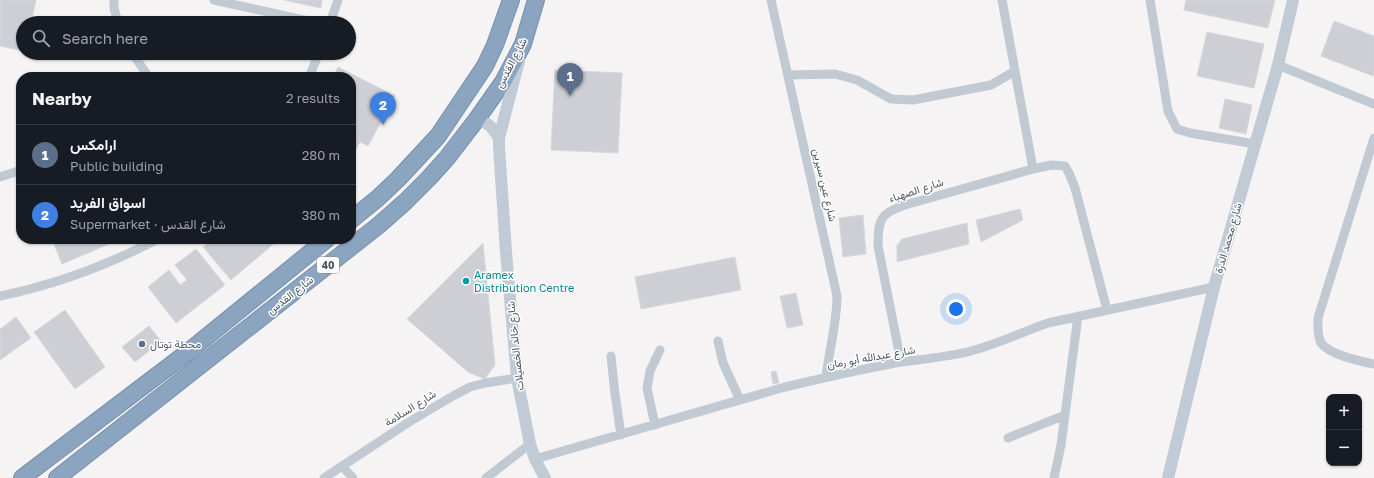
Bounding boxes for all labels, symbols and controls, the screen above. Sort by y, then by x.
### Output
search box [16,16,356,60]
icon: search [30,27,52,49]
text: Search here [62,29,148,47]
street label: شارع القدس [492,35,531,91]
pin: 1 [557,63,583,96]
text: Nearby [32,88,92,109]
text: 2 results [286,90,340,106]
pin: 2 [370,92,396,125]
text: ارامكس [70,135,117,153]
text: 1 [42,147,48,163]
text: 280 m [302,147,340,163]
street label: شارع عين سيرين [809,147,840,224]
text: Public building [70,158,163,174]
street label: شارع الصهباء [887,174,946,206]
text: اسواق الفريد [70,193,146,211]
street label: شارع محمد الدرة [1211,201,1246,275]
text: 2 [41,207,49,223]
text: 380 m [302,207,340,223]
text: Supermarket · شارع القدس [70,216,226,232]
road number: 40 [317,257,339,273]
place label: Aramex Distribution Centre [474,268,574,294]
street label: شارع القدس [264,272,317,318]
marker: Aramex Distribution Centre [461,276,471,286]
your location [946,299,966,319]
street label: شارع خالد الخصيلات [503,300,528,391]
place label: محطة توتال [150,337,201,351]
marker: محطة توتال [137,339,147,349]
street label: شارع عبدالله أبو رمان [826,342,917,373]
street label: شارع السلامة [382,387,439,430]
map controls [1326,394,1362,466]
button: + [1326,394,1362,430]
button: − [1326,430,1362,466]

